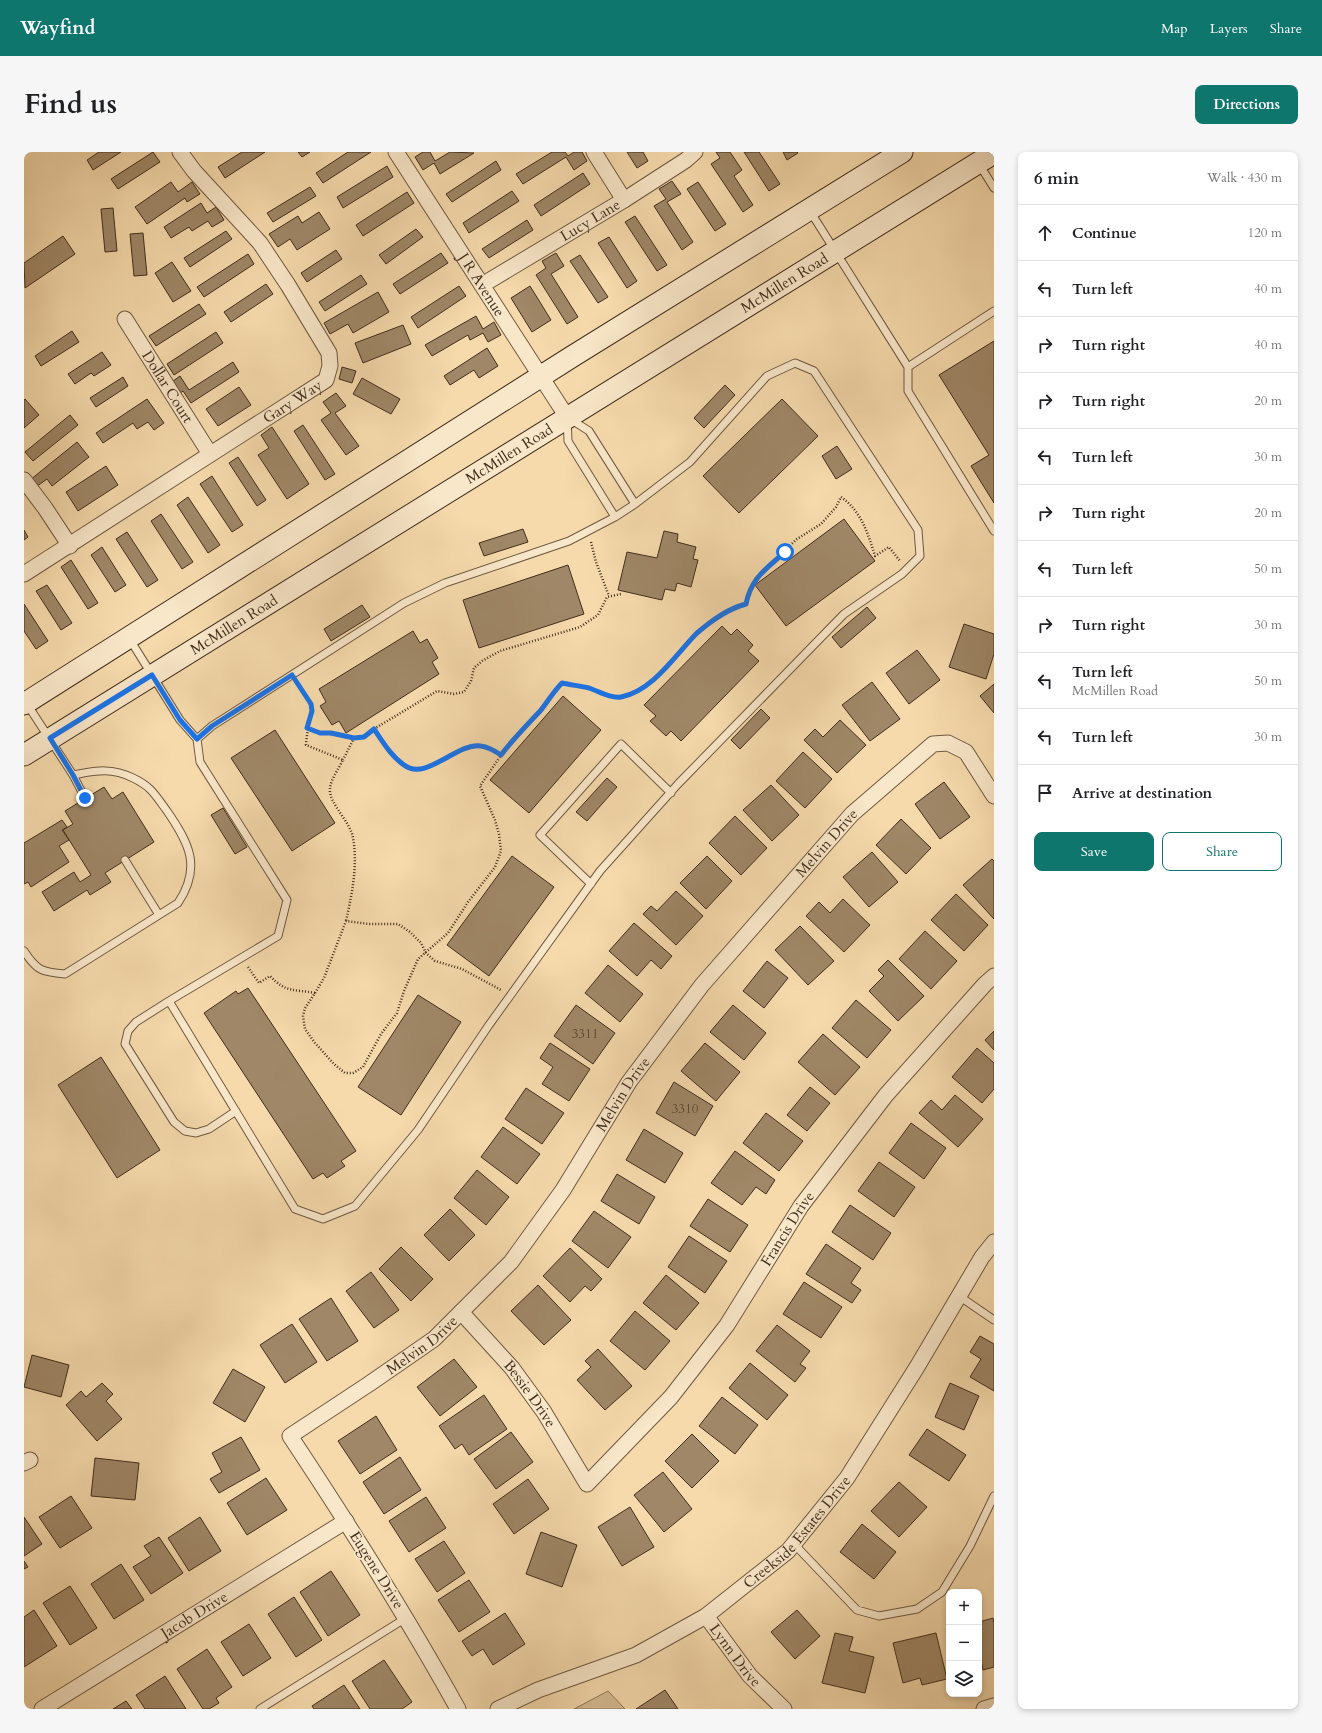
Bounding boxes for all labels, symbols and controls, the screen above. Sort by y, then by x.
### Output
text: Wayfind [20,15,95,41]
text: Map [1161,19,1188,38]
text: Layers [1210,19,1248,38]
text: Share [1270,19,1302,38]
text: Find us [24,85,117,123]
button: Directions [1195,85,1298,124]
text: 6 min [1034,167,1079,190]
text: Walk · 430 m [1207,169,1282,187]
street label: Lucy Lane [556,194,624,246]
icon: ahead [1034,222,1056,244]
text: Continue [1072,223,1137,243]
text: 120 m [1248,224,1282,242]
street label: J R Avenue [453,247,510,321]
street label: McMillen Road [737,248,832,318]
icon: left [1034,278,1056,300]
text: Turn left [1072,279,1133,299]
text: 40 m [1254,280,1282,298]
icon: right [1034,334,1056,356]
text: Turn right [1072,335,1145,355]
text: 40 m [1254,336,1282,354]
street label: Dollar Court [137,347,198,427]
street label: Gary Way [259,375,326,428]
icon: right [1034,390,1056,412]
text: Turn right [1072,391,1145,411]
text: 20 m [1254,392,1282,410]
street label: McMillen Road [462,419,557,489]
icon: left [1034,446,1056,468]
text: Turn left [1072,447,1133,467]
text: 30 m [1254,448,1282,466]
icon: right [1034,502,1056,524]
text: Turn right [1072,503,1145,523]
text: 20 m [1254,504,1282,522]
route start [776,543,794,561]
icon: left [1034,558,1056,580]
text: Turn left [1072,559,1133,579]
text: 50 m [1254,560,1282,578]
street label: McMillen Road [186,590,281,659]
icon: right [1034,614,1056,636]
text: Turn right [1072,615,1145,635]
text: 30 m [1254,616,1282,634]
text: Turn left [1072,662,1133,682]
icon: left [1034,670,1056,692]
text: 50 m [1254,672,1282,690]
text: McMillen Road [1072,682,1158,700]
icon: left [1034,726,1056,748]
text: Turn left [1072,727,1133,747]
text: 30 m [1254,728,1282,746]
icon: arrive [1034,782,1056,804]
text: Arrive at destination [1072,783,1212,803]
route end [76,789,94,807]
street label: Melvin Drive [791,803,862,882]
button: Save [1034,832,1154,871]
button: Share [1162,832,1282,871]
house number: 3311 [572,1025,598,1043]
street label: Melvin Drive [591,1053,655,1135]
house number: 3310 [672,1100,699,1118]
street label: Francis Drive [756,1187,819,1270]
street label: Melvin Drive [382,1311,462,1379]
street label: Bessie Drive [499,1355,561,1431]
street label: Creekside Estates Drive [739,1471,855,1593]
street label: Eugene Drive [345,1527,409,1613]
street label: Jacob Drive [155,1587,232,1644]
map controls [946,1589,982,1697]
button: + [946,1589,982,1625]
street label: Lynn Drive [705,1620,766,1692]
button: − [946,1625,982,1661]
button: layers [946,1661,982,1697]

